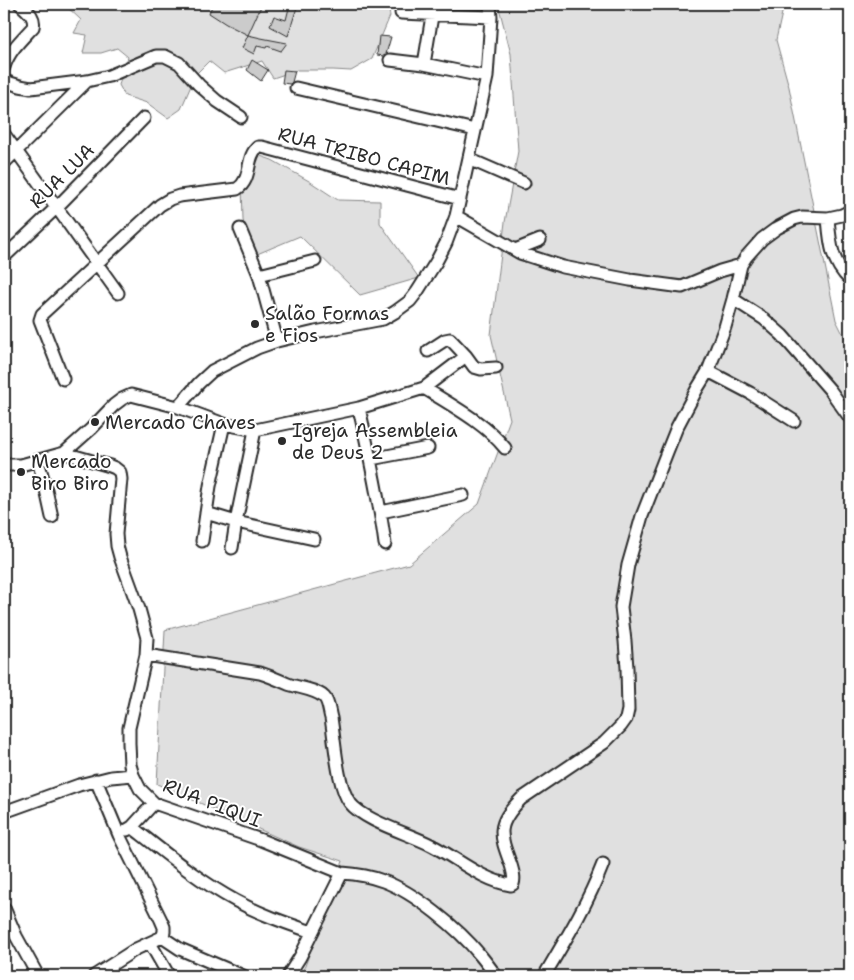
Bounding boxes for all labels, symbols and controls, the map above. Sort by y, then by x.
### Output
street label: RUA TRIBO CAPIM [275,121,453,191]
street label: RUA LUA [24,138,100,214]
place label: Salão Formas e Fios [265,301,389,348]
marker: Salão Formas e Fios [249,318,261,330]
place label: Mercado Chaves [105,410,256,435]
marker: Mercado Chaves [89,416,101,428]
place label: Igreja Assembleia de Deus 2 [292,418,458,465]
marker: Igreja Assembleia de Deus 2 [276,435,288,447]
place label: Mercado Biro Biro [31,449,112,496]
marker: Mercado Biro Biro [15,466,27,478]
street label: RUA PIQUI [159,773,265,833]

